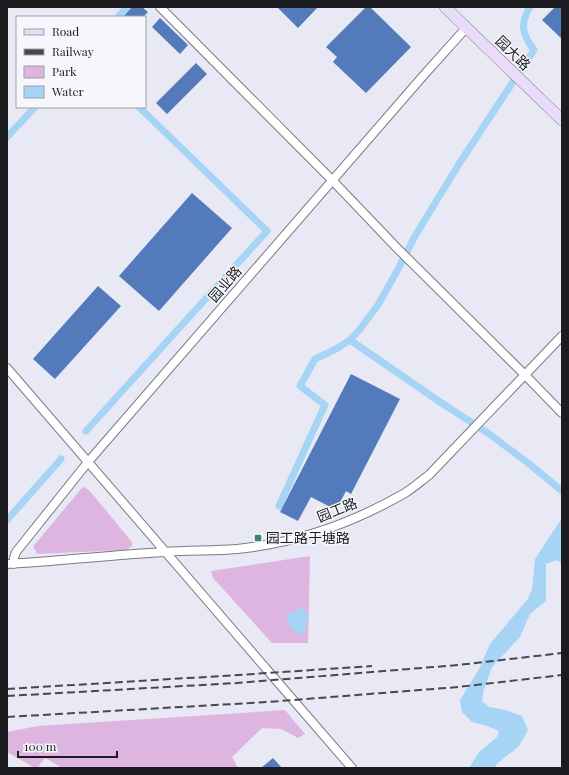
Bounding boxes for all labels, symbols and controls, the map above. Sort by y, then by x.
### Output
legend [16,16,146,108]
text: Road [52,23,79,39]
street label: 园大路 [492,31,535,74]
text: Railway [52,43,94,59]
text: Park [52,63,77,79]
text: Water [51,83,85,99]
street label: 园业路 [204,262,246,306]
street label: 园工路 [314,493,360,526]
place label: 园工路于塘路 [266,528,350,547]
marker: 园工路于塘路 [253,533,263,543]
scale bar [18,733,117,759]
text: 100 m [24,738,57,754]

